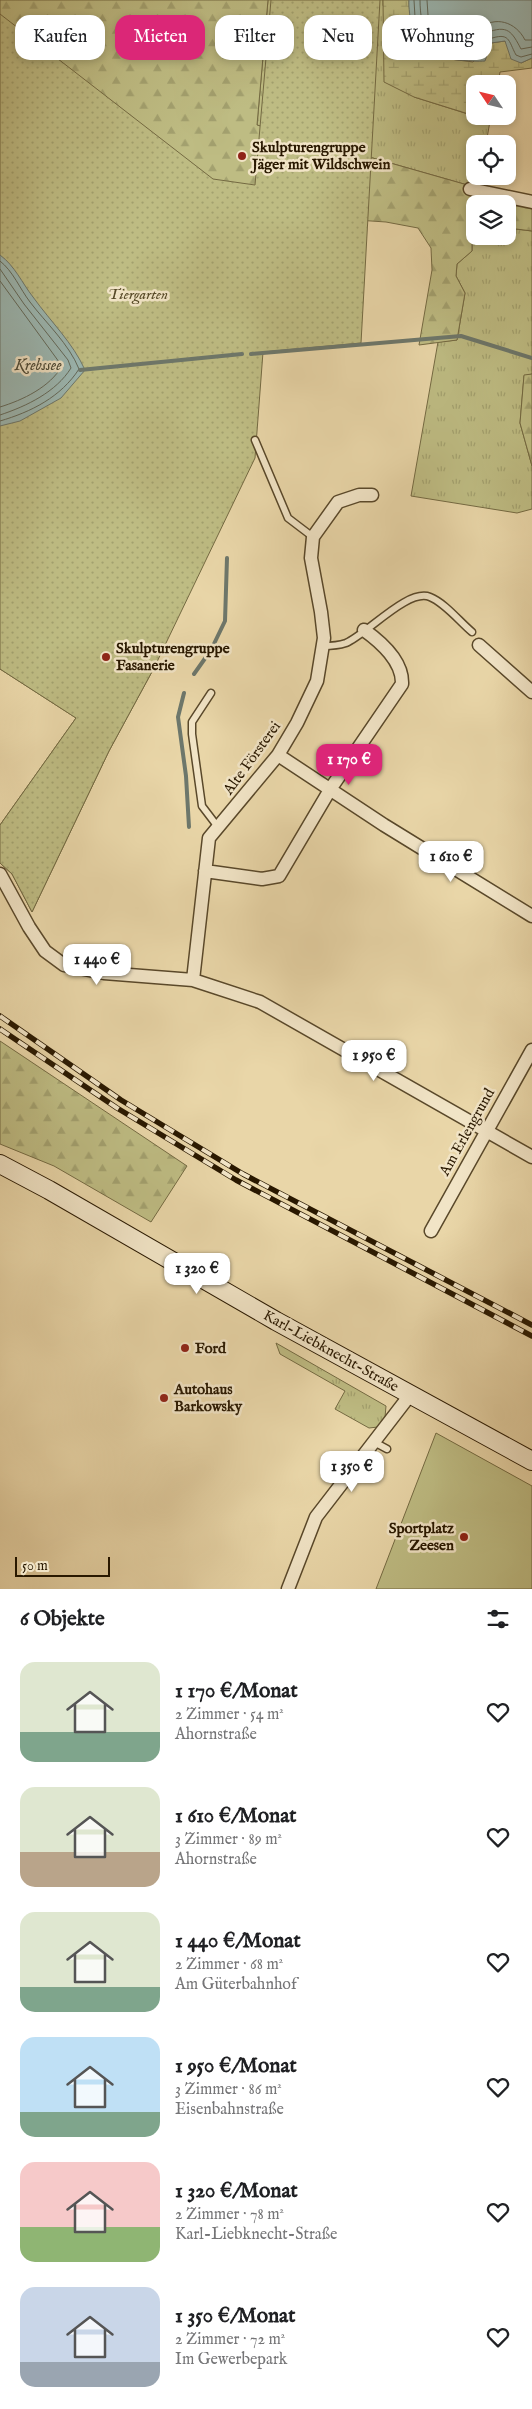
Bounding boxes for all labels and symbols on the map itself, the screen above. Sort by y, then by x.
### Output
north arrow [466,75,516,125]
place label: Skulpturengruppe Jäger mit Wildschwein [250,138,391,174]
marker: Skulpturengruppe Jäger mit Wildschwein [236,150,248,162]
park label: Tiergarten [108,285,168,305]
water label: Krebssee [14,356,62,376]
place label: Skulpturengruppe Fasanerie [116,639,230,675]
marker: Skulpturengruppe Fasanerie [100,651,112,663]
street label: Alte Försterei [218,718,285,799]
pin: 1 170 € [303,744,395,786]
pin: 1 610 € [405,840,497,883]
pin: 1 440 € [51,944,143,986]
pin: 1 950 € [328,1040,420,1082]
street label: Am Erlengrund [435,1084,499,1180]
pin: 1 320 € [151,1252,243,1295]
street label: Karl-Liebknecht-Straße [260,1306,402,1396]
place label: Ford [195,1339,227,1358]
marker: Ford [179,1342,191,1354]
place label: Autohaus Barkowsky [173,1380,243,1416]
marker: Autohaus Barkowsky [158,1392,170,1404]
pin: 1 350 € [306,1450,398,1493]
place label: Sportplatz Zeesen [389,1519,454,1555]
marker: Sportplatz Zeesen [458,1531,470,1543]
scale bar [15,1554,110,1577]

